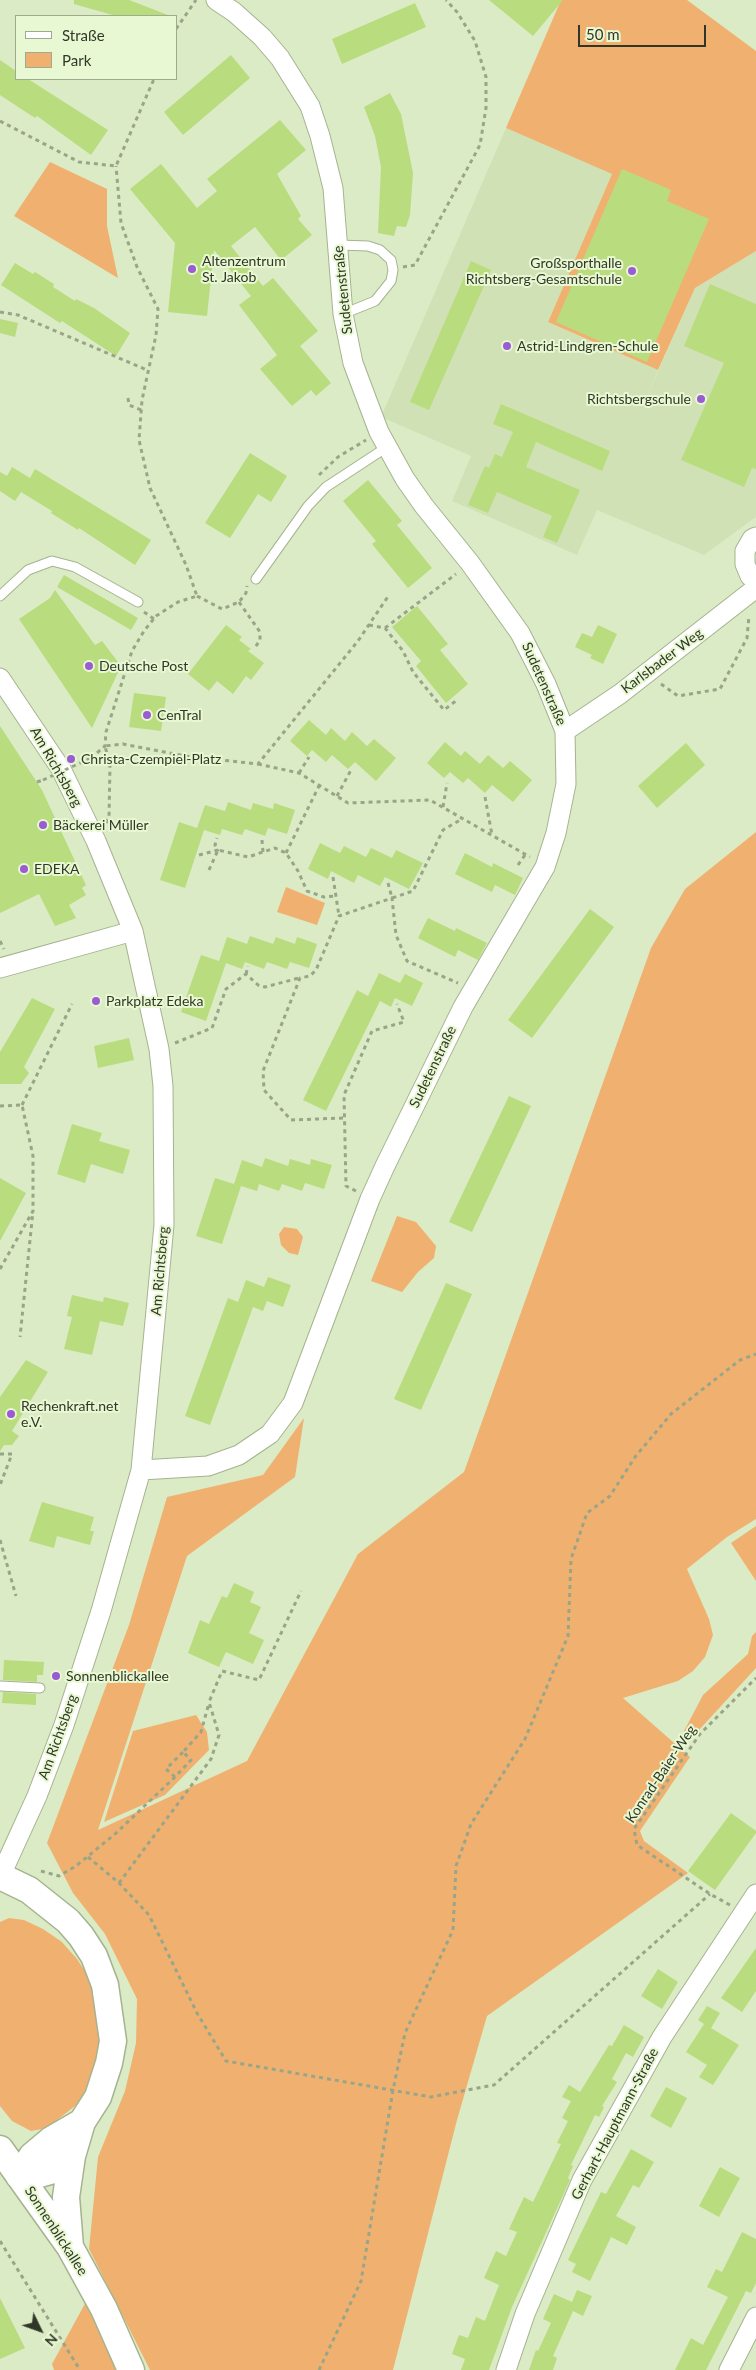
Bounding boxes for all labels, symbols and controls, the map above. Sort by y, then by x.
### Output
legend [15,15,178,80]
scale bar [581,15,708,47]
text: 50 m [586,25,620,43]
text: Straße [62,26,105,44]
text: Park [62,51,91,69]
street label: Sudetenstraße [330,245,356,335]
place label: Altenzentrum St. Jakob [202,253,286,286]
place label: Großsporthalle Richtsberg-Gesamtschule [466,255,622,288]
marker: Altenzentrum St. Jakob [186,263,198,275]
marker: Großsporthalle Richtsberg-Gesamtschule [626,265,638,277]
place label: Astrid-Lindgren-Schule [517,338,658,354]
marker: Astrid-Lindgren-Schule [501,340,513,352]
place label: Richtsbergschule [587,391,691,407]
marker: Richtsbergschule [695,393,707,405]
street label: Karlsbader Weg [618,625,706,697]
street label: Sudetenstraße [518,640,570,728]
place label: Deutsche Post [99,658,188,674]
marker: Deutsche Post [83,660,95,672]
place label: CenTral [157,707,202,723]
marker: CenTral [141,709,153,721]
street label: Am Richtsberg [26,724,86,810]
place label: Christa-Czempiel-Platz [81,751,221,767]
marker: Christa-Czempiel-Platz [65,753,77,765]
place label: Bäckerei Müller [53,817,149,833]
marker: Bäckerei Müller [37,819,49,831]
place label: EDEKA [34,861,80,877]
marker: EDEKA [18,863,30,875]
place label: Parkplatz Edeka [106,993,203,1009]
marker: Parkplatz Edeka [90,995,102,1007]
street label: Sudetenstraße [406,1023,460,1111]
street label: Am Richtsberg [148,1226,172,1316]
place label: Rechenkraft.net e.V. [21,1398,118,1430]
marker: Rechenkraft.net e.V. [5,1408,17,1420]
place label: Sonnenblickallee [66,1668,169,1684]
marker: Sonnenblickallee [50,1670,62,1682]
street label: Am Richtsberg [35,1692,81,1782]
street label: Konrad-Baier-Weg [622,1722,700,1826]
street label: Gerhart-Hauptmann-Straße [568,2045,662,2203]
street label: Sonnenblickallee [21,2183,91,2279]
north arrow [15,2305,65,2355]
text: N [42,2331,61,2350]

